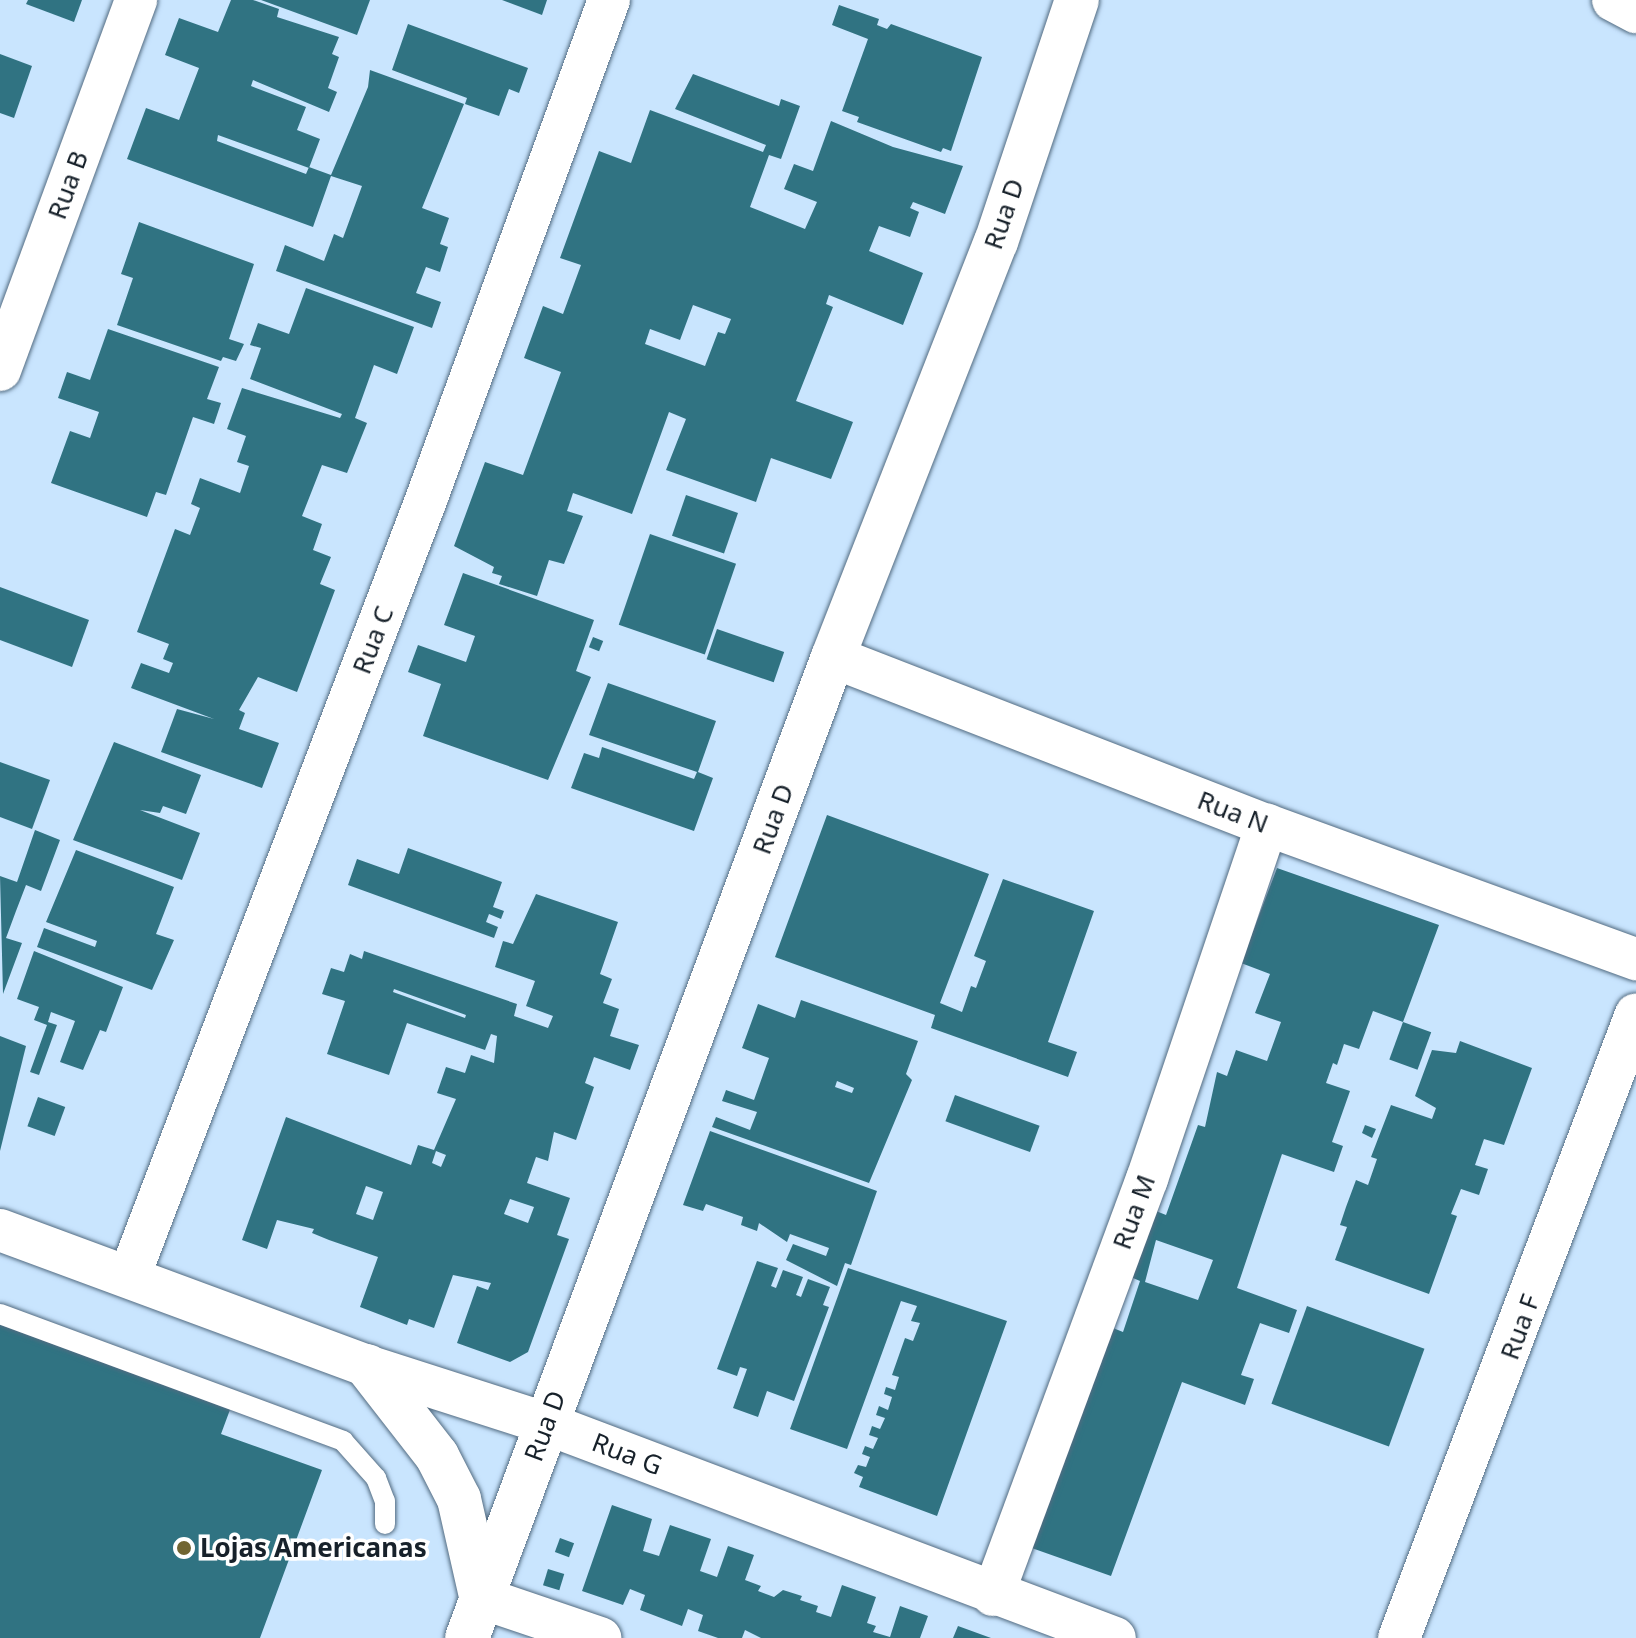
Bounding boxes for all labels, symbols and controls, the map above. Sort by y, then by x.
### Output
street label: Rua B [41,147,95,223]
street label: Rua D [977,175,1031,253]
street label: Rua C [346,602,400,678]
street label: Rua D [746,780,800,858]
street label: Rua N [1193,784,1273,840]
street label: Rua M [1106,1170,1162,1254]
street label: Rua F [1494,1290,1546,1364]
street label: Rua D [518,1387,572,1465]
street label: Rua G [588,1426,666,1482]
place label: Lojas Americanas [200,1532,427,1564]
marker: Lojas Americanas [175,1539,193,1557]

